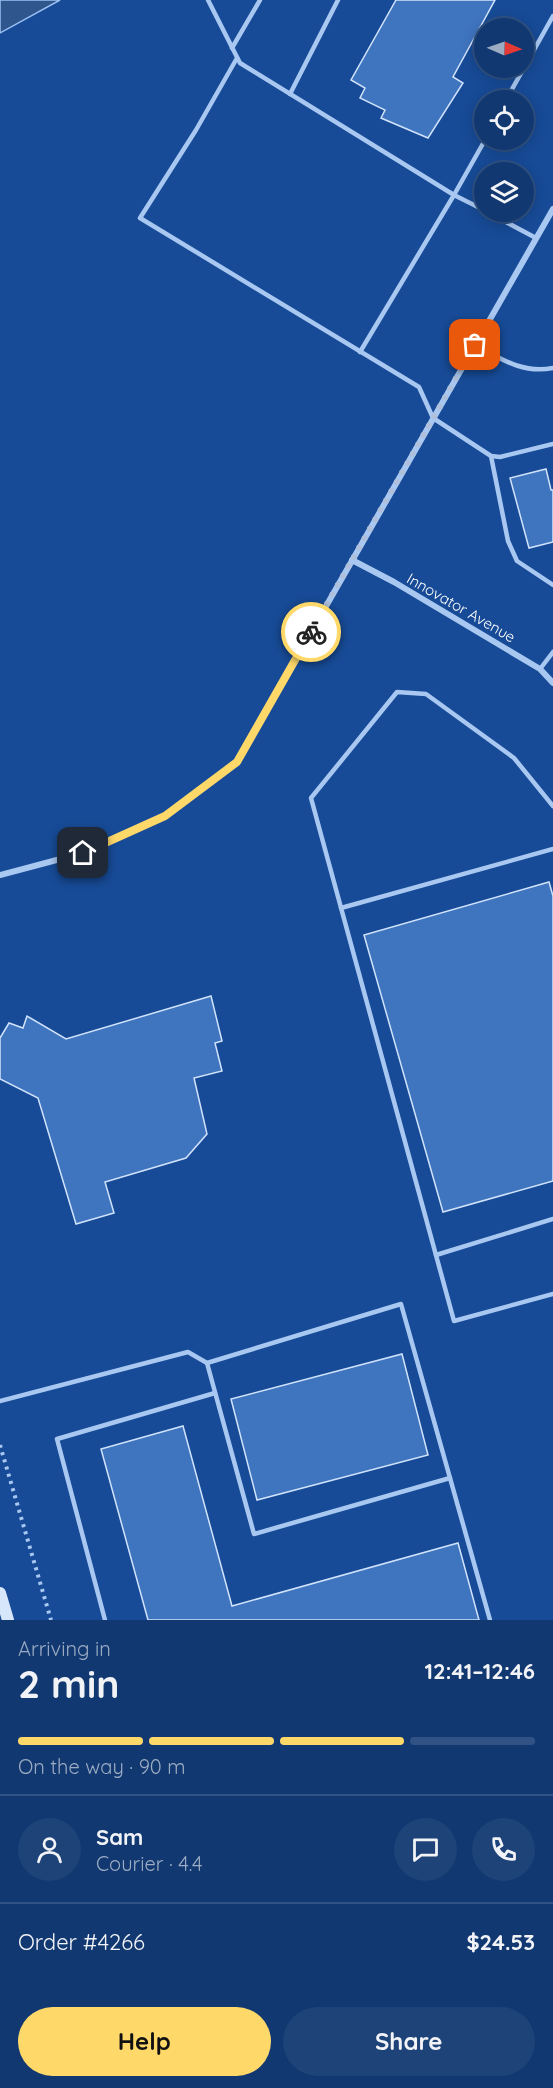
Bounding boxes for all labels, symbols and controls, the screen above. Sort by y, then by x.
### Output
north arrow [474,18,534,78]
map controls [474,18,534,222]
button: locate [474,90,534,150]
button: layers [474,162,534,222]
pin [449,319,500,370]
icon: bag [458,328,491,361]
street label: Innovator Avenue [404,569,519,646]
courier [281,602,341,662]
icon: bike [295,616,328,649]
pin [57,827,108,878]
icon: home [66,836,99,869]
text: Arriving in [18,1636,111,1661]
text: 12:41–12:46 [424,1657,535,1685]
text: 2 min [18,1659,120,1708]
text: On the way · 90 m [18,1754,185,1779]
button: person [18,1818,81,1881]
button: chat [394,1818,457,1881]
button: phone [472,1818,535,1881]
text: Sam [96,1823,143,1851]
text: Courier · 4.4 [96,1851,202,1876]
text: Order #4266 [18,1928,145,1956]
text: $24.53 [466,1928,535,1956]
button: Help [18,2007,271,2076]
button: Share [283,2007,535,2076]

